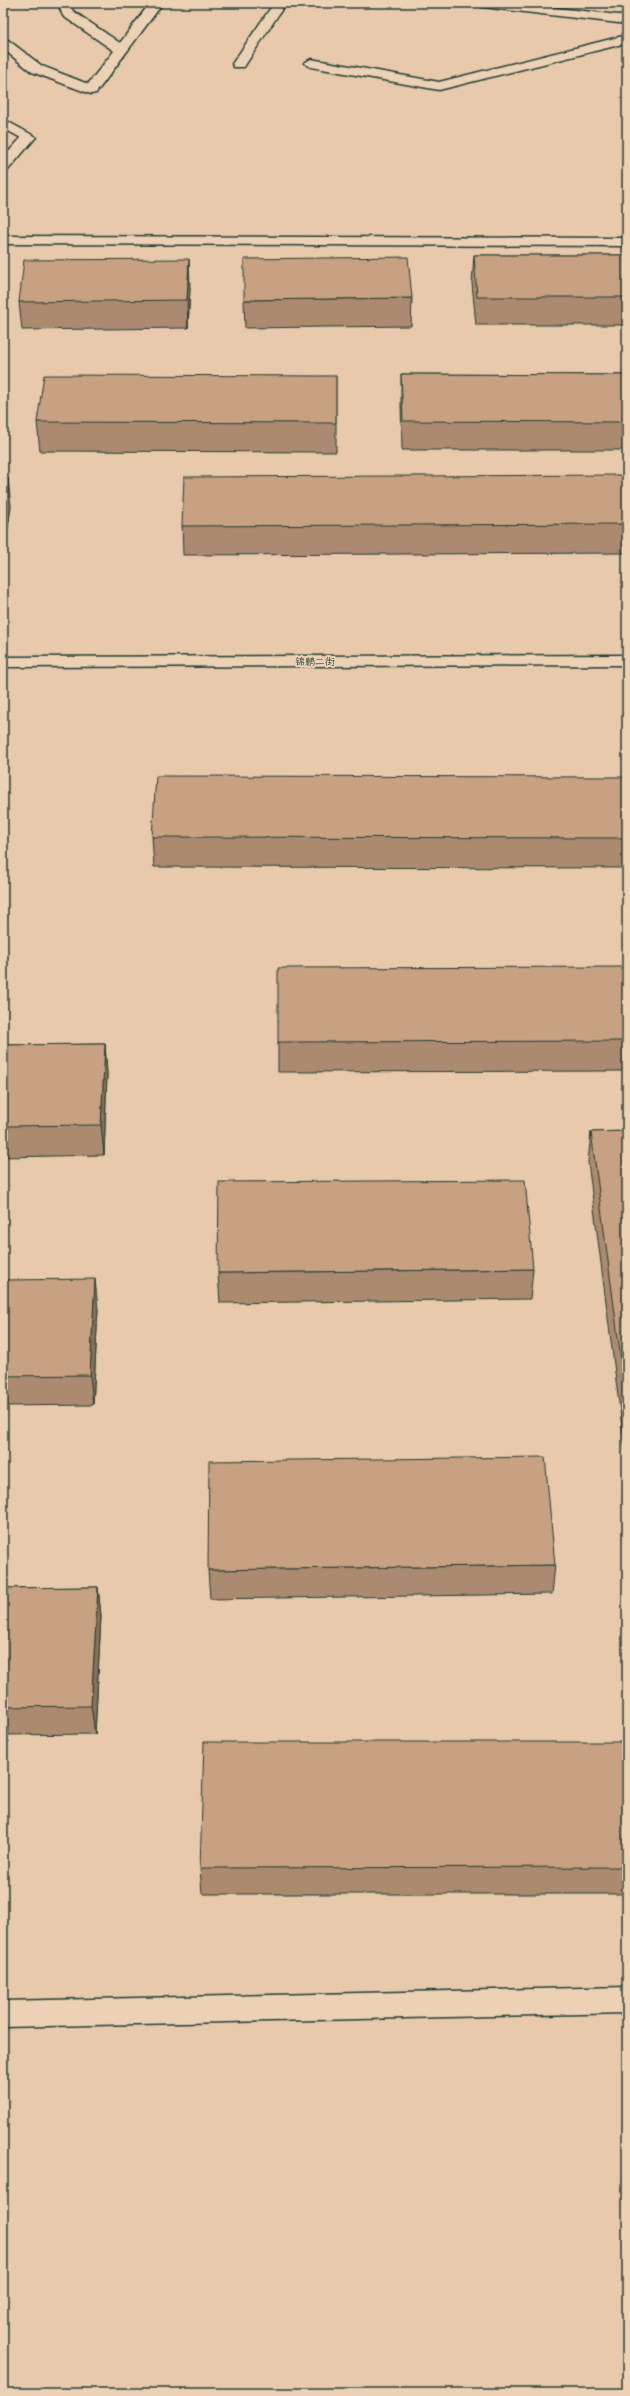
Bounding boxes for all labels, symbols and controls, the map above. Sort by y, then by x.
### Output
street label: 锦鹏二街 [295,654,335,668]

